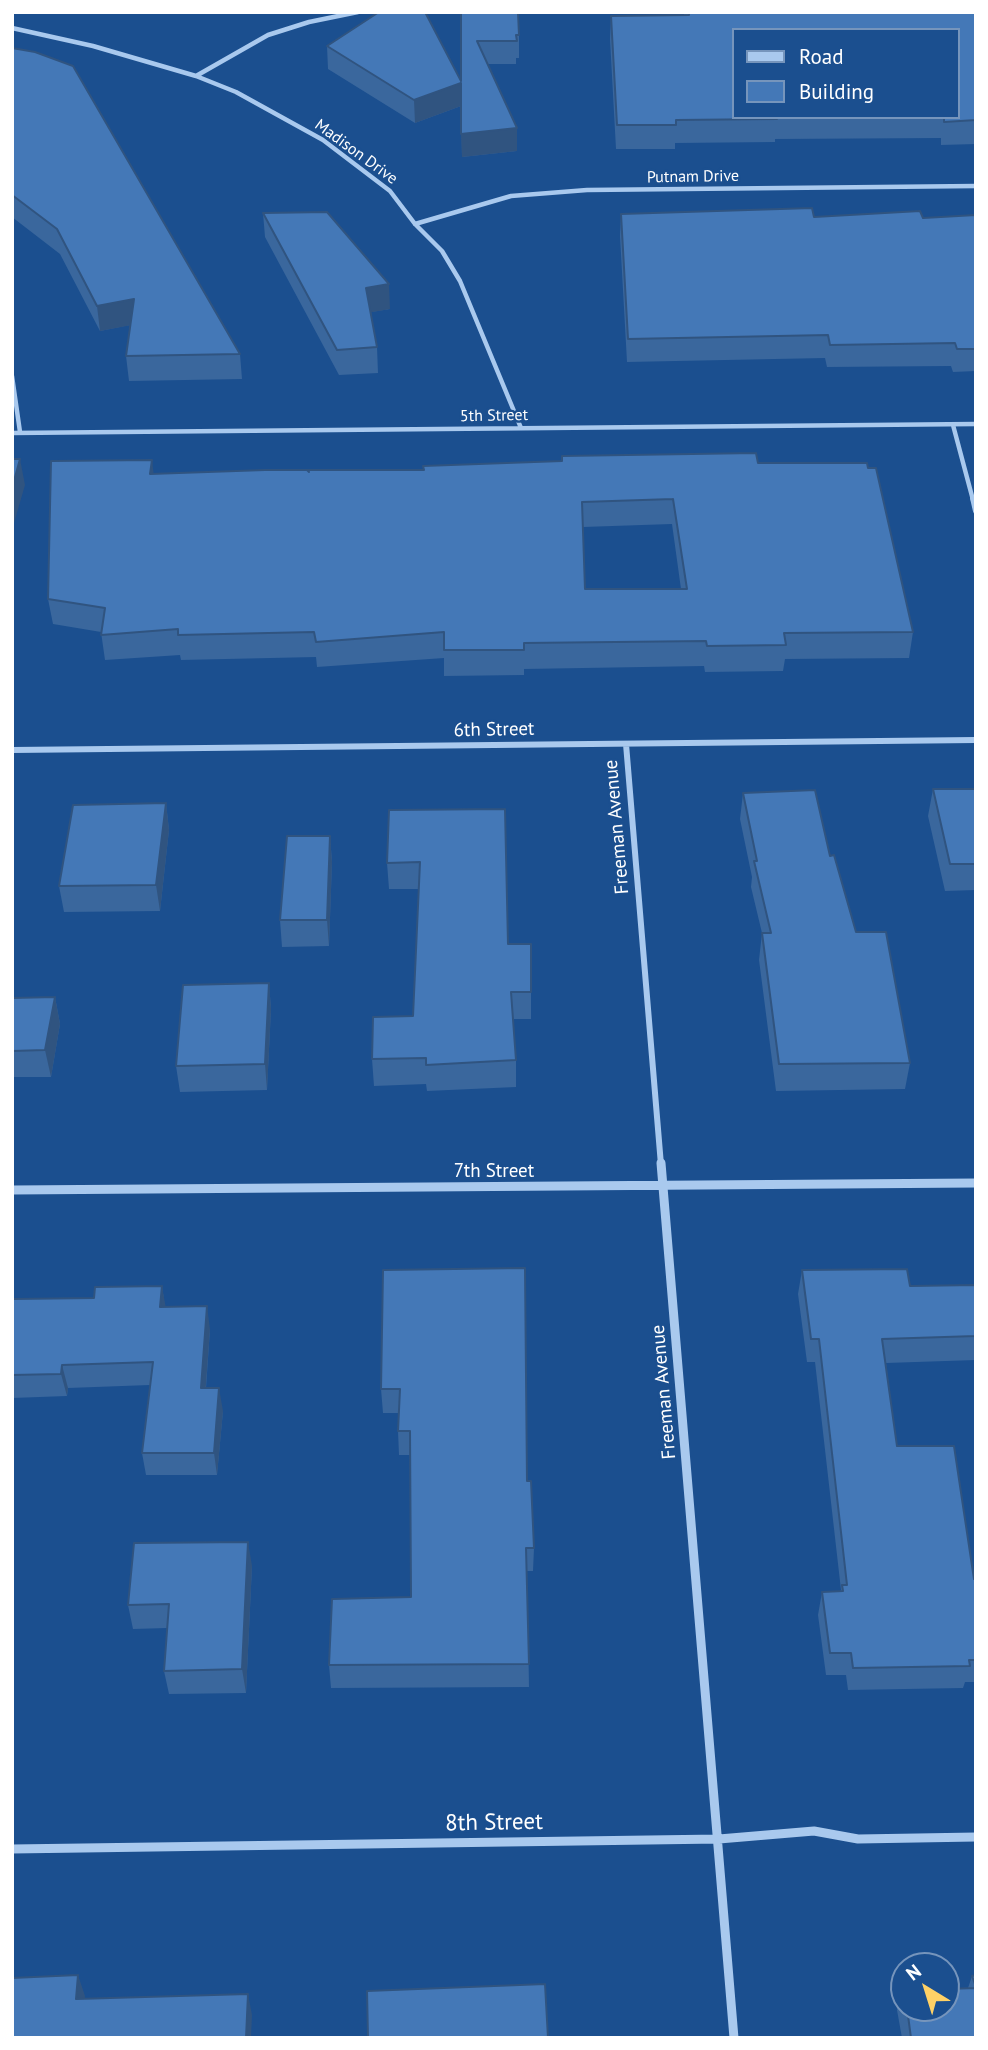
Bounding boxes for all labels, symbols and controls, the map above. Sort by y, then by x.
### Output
legend [732,28,960,119]
text: Road [799,43,843,70]
text: Building [799,78,874,105]
street label: Madison Drive [311,116,401,188]
street label: Putnam Drive [647,167,739,187]
street label: 5th Street [460,406,528,426]
street label: 6th Street [453,718,535,742]
street label: Freeman Avenue [600,759,634,895]
street label: 7th Street [454,1161,534,1183]
street label: Freeman Avenue [647,1324,681,1460]
street label: 8th Street [445,1808,543,1838]
north arrow [890,1952,960,2022]
text: N [901,1959,926,1985]

